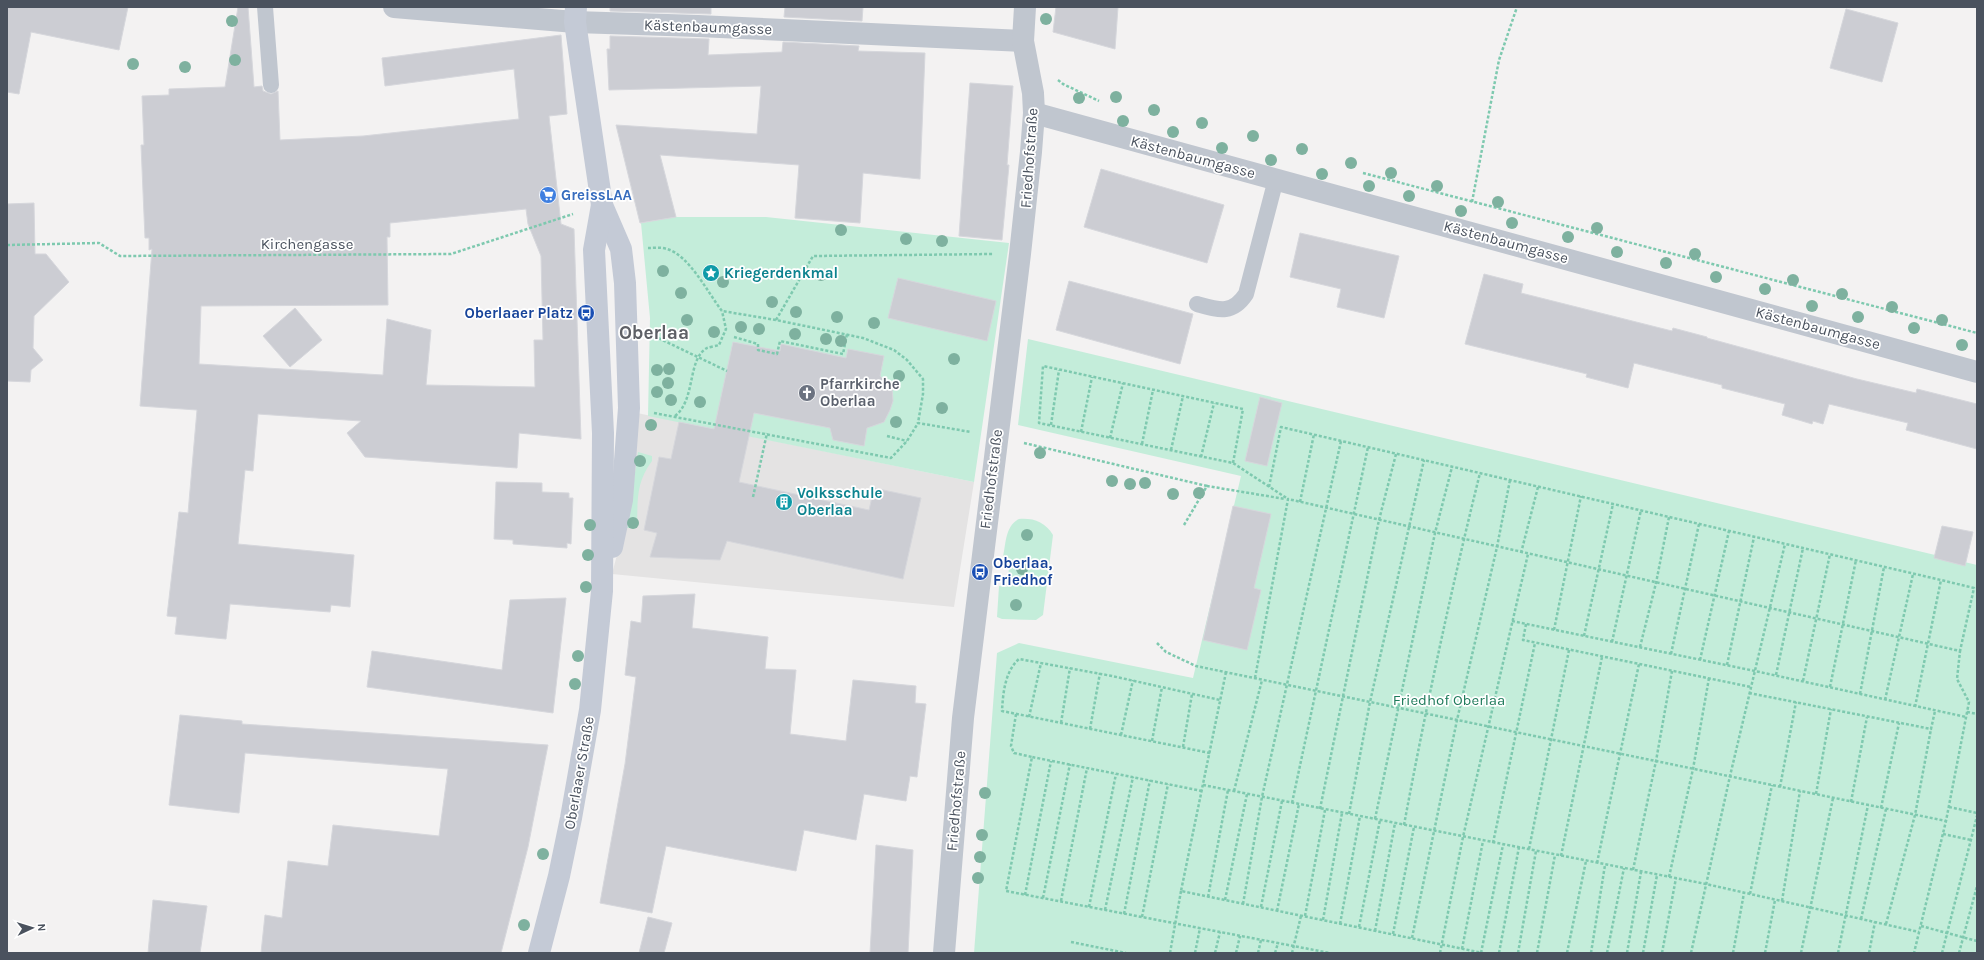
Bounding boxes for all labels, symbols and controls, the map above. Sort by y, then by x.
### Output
street label: Kästenbaumgasse [644,16,772,38]
street label: Friedhofstraße [1017,107,1041,209]
street label: Kästenbaumgasse [1129,132,1257,182]
supermarket icon: GreissLAA [538,185,558,205]
place label: GreissLAA [561,186,633,204]
street label: Kästenbaumgasse [1442,217,1570,267]
street label: Kirchengasse [261,235,353,253]
place icon: Kriegerdenkmal [701,263,721,283]
place label: Kriegerdenkmal [724,264,838,282]
bus stop icon: Oberlaaer Platz [576,303,596,323]
street label: Kästenbaumgasse [1754,303,1882,353]
place label: Oberlaaer Platz [465,304,573,322]
district label: Oberlaa [619,322,689,344]
place label: Pfarrkirche Oberlaa [820,375,900,410]
church icon: Pfarrkirche Oberlaa [797,383,817,403]
street label: Friedhofstraße [976,428,1006,530]
place label: Volksschule Oberlaa [797,484,882,519]
building icon: Volksschule Oberlaa [774,492,794,512]
place label: Oberlaa, Friedhof [993,554,1053,589]
bus stop icon: Oberlaa, Friedhof [970,562,990,582]
park label: Friedhof Oberlaa [1393,691,1505,709]
street label: Oberlaaer Straße [560,715,598,831]
street label: Friedhofstraße [943,750,969,852]
north arrow [12,908,52,948]
text: N [35,923,48,932]

